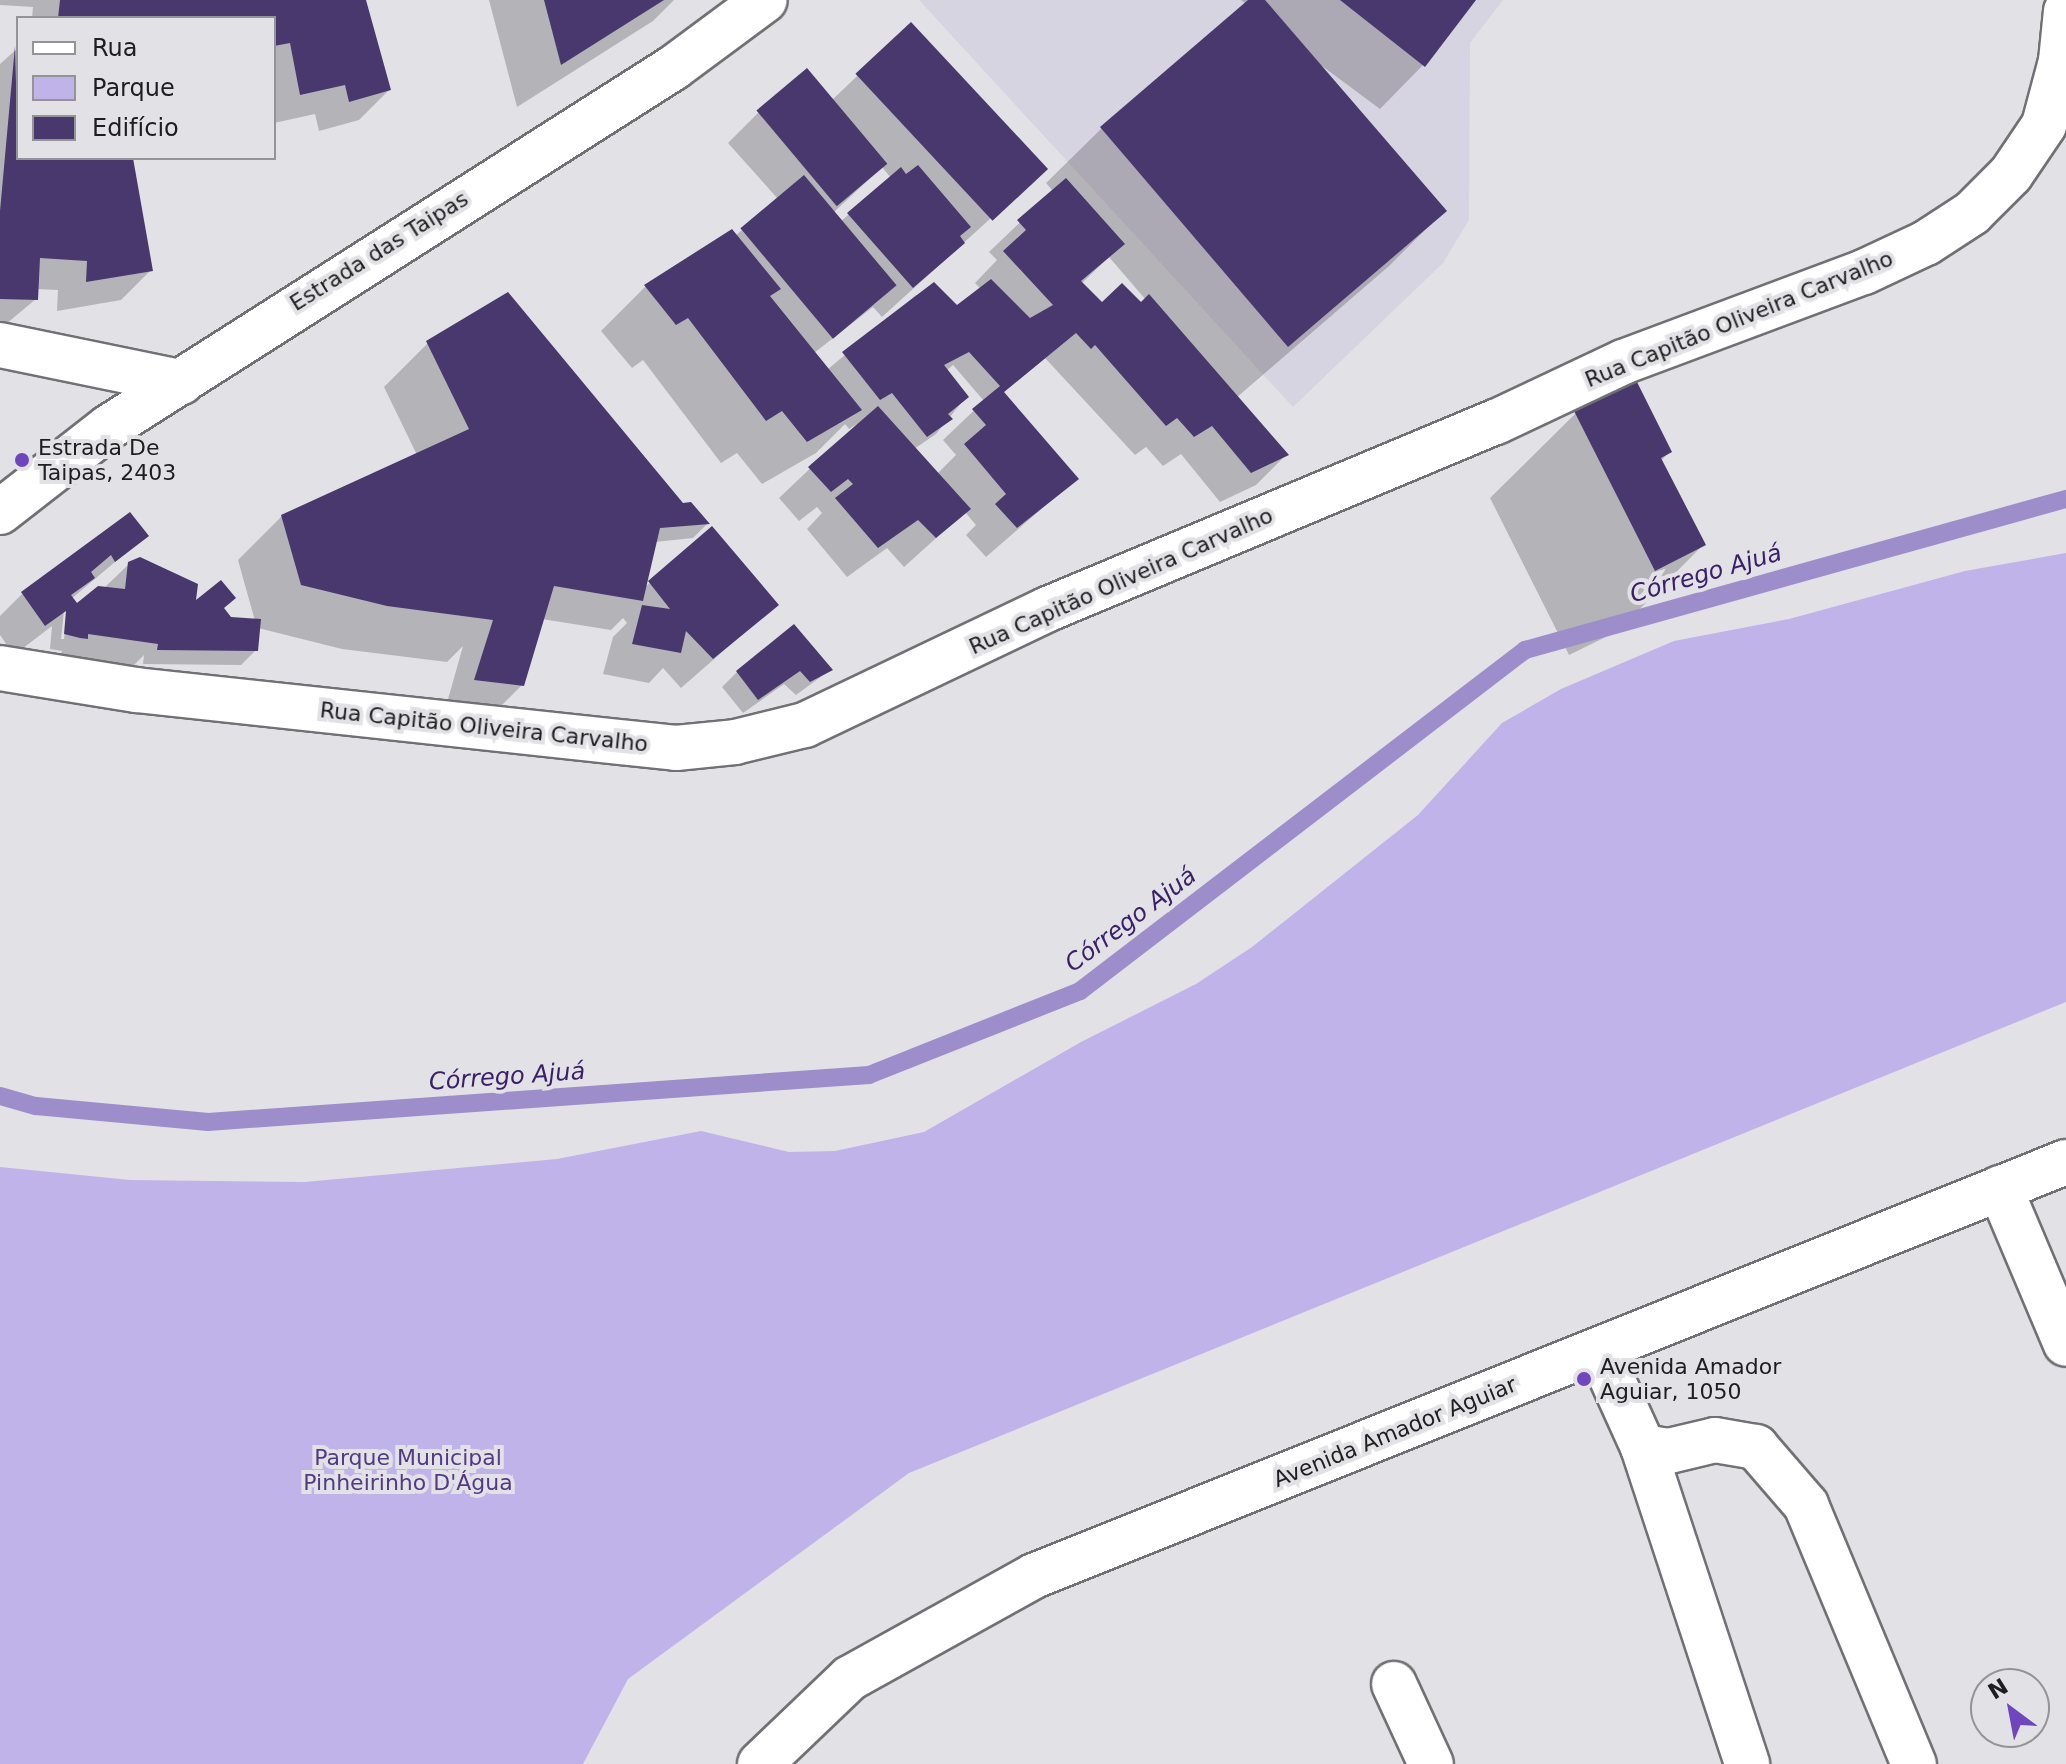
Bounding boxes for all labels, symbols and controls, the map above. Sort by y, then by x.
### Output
legend [16,16,276,160]
text: Rua [92,34,138,62]
text: Parque [92,74,175,102]
text: Edifício [92,114,179,142]
street label: Estrada das Taipas [285,185,473,317]
street label: Rua Capitão Oliveira Carvalho [1581,245,1897,393]
place label: Estrada De Taipas, 2403 [38,434,176,486]
marker: Estrada De Taipas, 2403 [13,451,31,469]
street label: Rua Capitão Oliveira Carvalho [965,502,1277,660]
water label: Córrego Ajuá [1627,539,1785,609]
street label: Rua Capitão Oliveira Carvalho [319,697,649,757]
water label: Córrego Ajuá [1060,861,1202,979]
water label: Córrego Ajuá [428,1057,586,1097]
place label: Avenida Amador Aguiar, 1050 [1600,1353,1781,1404]
marker: Avenida Amador Aguiar, 1050 [1575,1370,1593,1388]
street label: Avenida Amador Aguiar [1270,1371,1520,1493]
park label: Parque Municipal Pinheirinho D'Água [303,1444,513,1496]
north arrow [1970,1668,2050,1748]
text: N [1984,1673,2013,1704]

